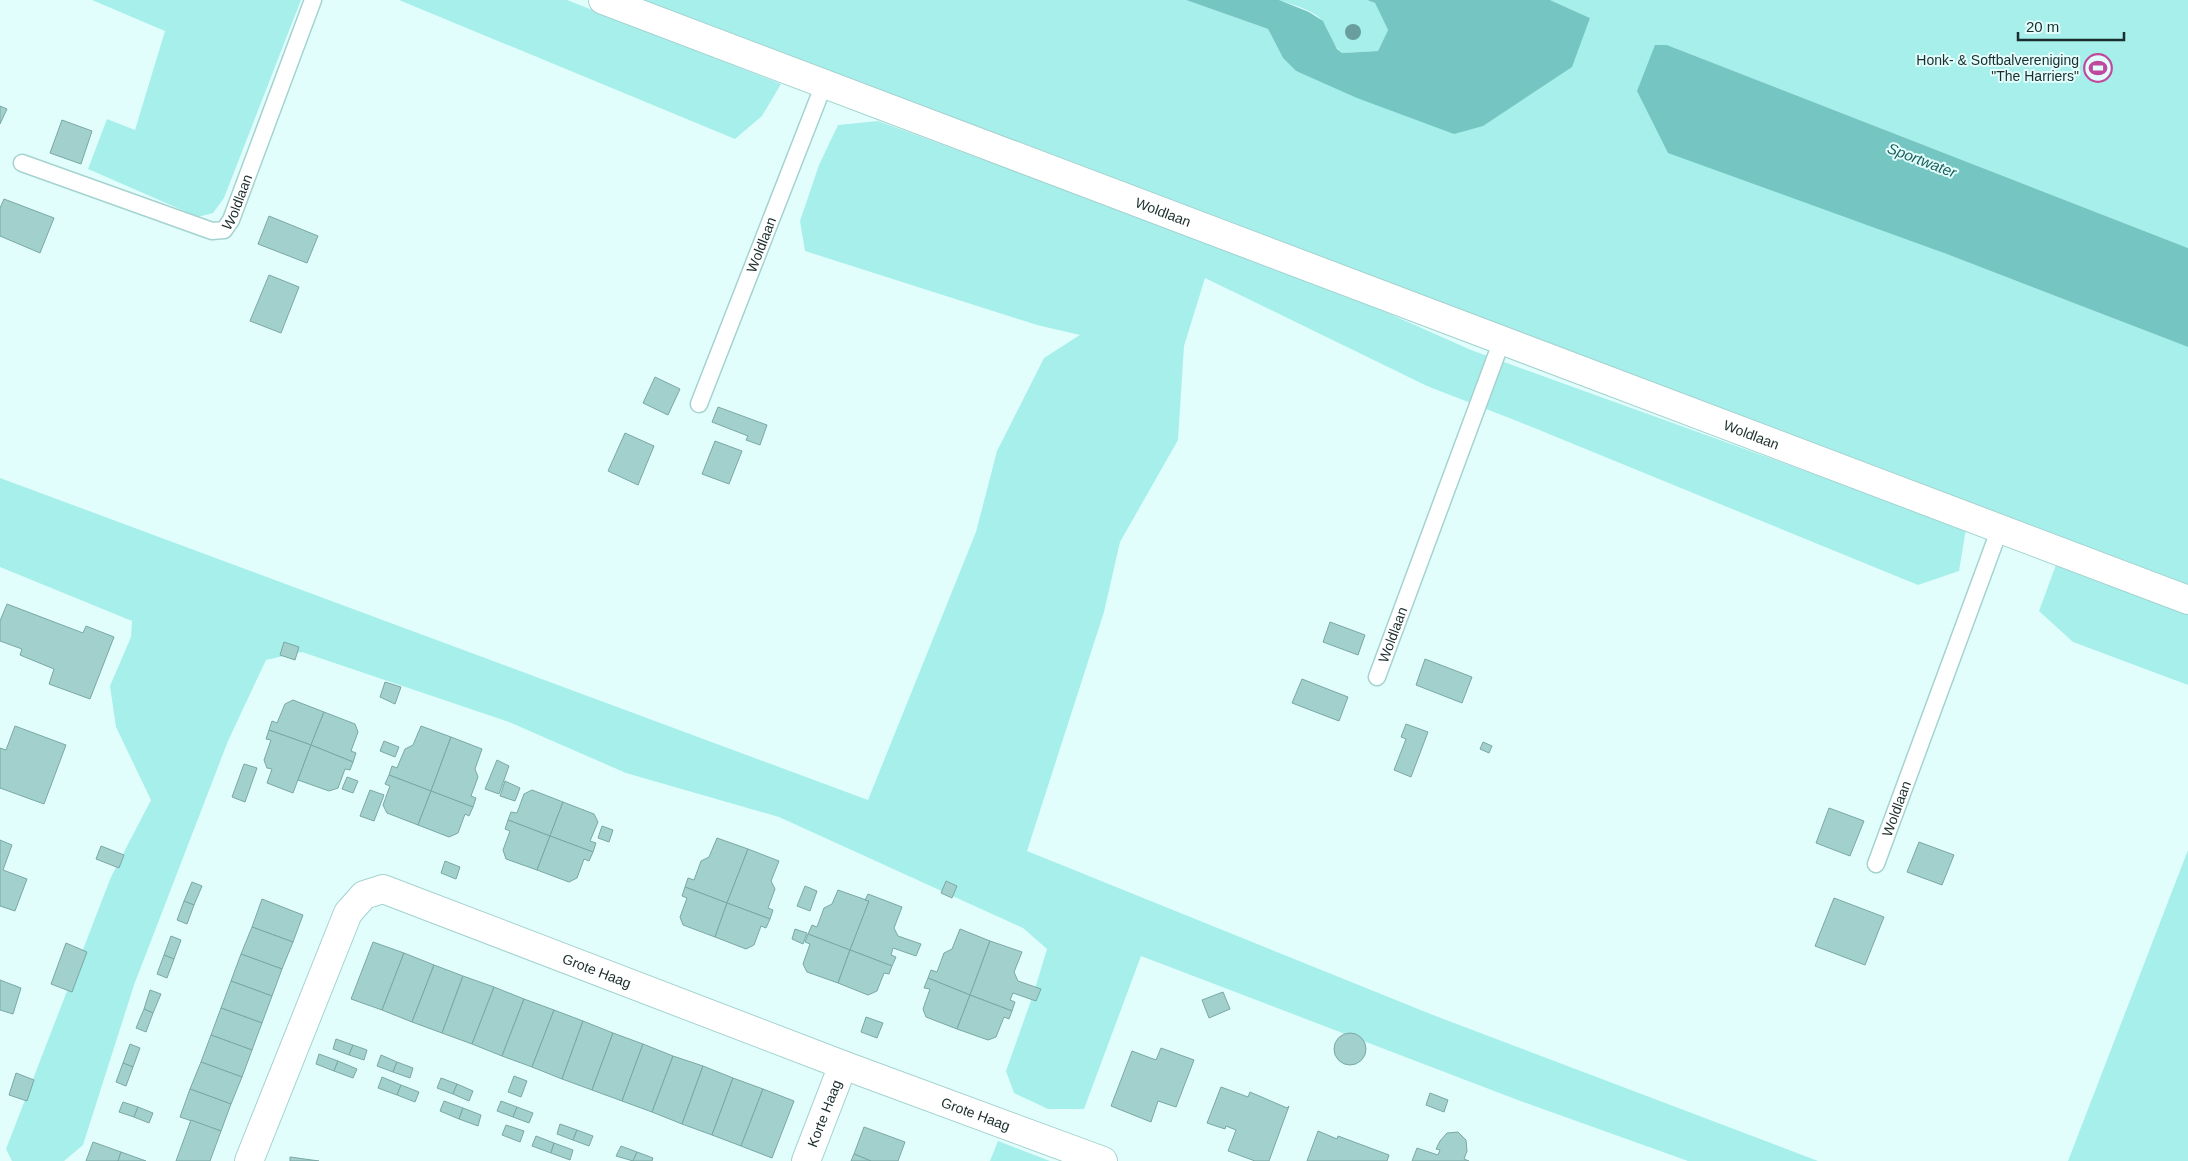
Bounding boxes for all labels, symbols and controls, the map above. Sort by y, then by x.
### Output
scale bar [2018,10,2124,42]
text: 20 m [2026,18,2059,35]
place label: Honk- & Softbalvereniging "The Harriers" [1916,52,2079,84]
sports icon: Honk- & Softbalvereniging "The Harriers" [2083,53,2113,83]
water label: Sportwater [1885,139,1960,181]
street label: Woldlaan [219,172,255,233]
street label: Woldlaan [1133,194,1193,230]
street label: Woldlaan [743,215,779,275]
street label: Woldlaan [1721,417,1782,453]
street label: Woldlaan [1375,605,1410,665]
street label: Woldlaan [1879,779,1914,839]
street label: Grote Haag [560,950,634,991]
street label: Korte Haag [804,1077,845,1149]
street label: Grote Haag [939,1094,1012,1134]

